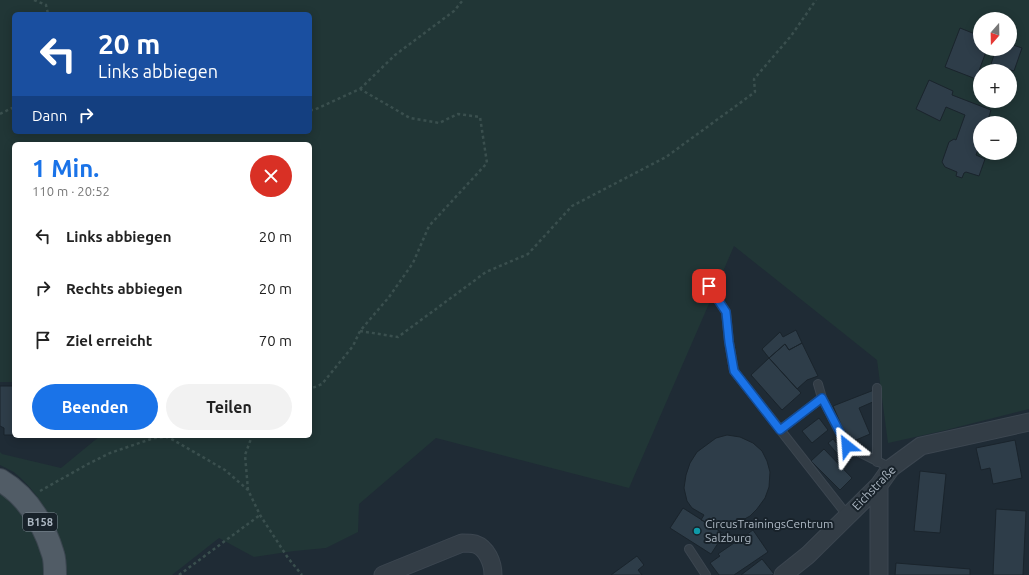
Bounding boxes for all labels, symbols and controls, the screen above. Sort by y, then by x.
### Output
north arrow [973,12,1017,56]
map controls [973,12,1017,160]
icon: left [32,28,84,80]
text: 20 m [98,28,160,59]
text: Links abbiegen [98,61,218,81]
button: + [973,64,1017,108]
icon: right [75,104,97,126]
text: Dann [32,107,67,124]
button: − [973,116,1017,160]
text: 1 Min. [32,155,99,182]
button: close [250,155,292,197]
text: 110 m · 20:52 [32,184,110,198]
icon: left [32,225,54,247]
text: Links abbiegen [66,228,171,245]
text: 20 m [259,228,292,245]
pin [692,269,726,303]
icon: arrive [698,275,720,297]
icon: right [32,277,54,299]
text: Rechts abbiegen [66,280,183,297]
text: 20 m [259,280,292,297]
icon: arrive [32,329,54,351]
text: Ziel erreicht [66,332,152,349]
text: 70 m [259,332,292,349]
button: Beenden [32,384,158,430]
button: Teilen [166,384,292,430]
position arrow [826,425,868,467]
street label: Eichstraße [849,463,898,513]
road number: B158 [23,513,57,531]
place label: CircusTrainingsCentrum Salzburg [705,517,833,544]
marker: CircusTrainingsCentrum Salzburg [692,526,702,536]

